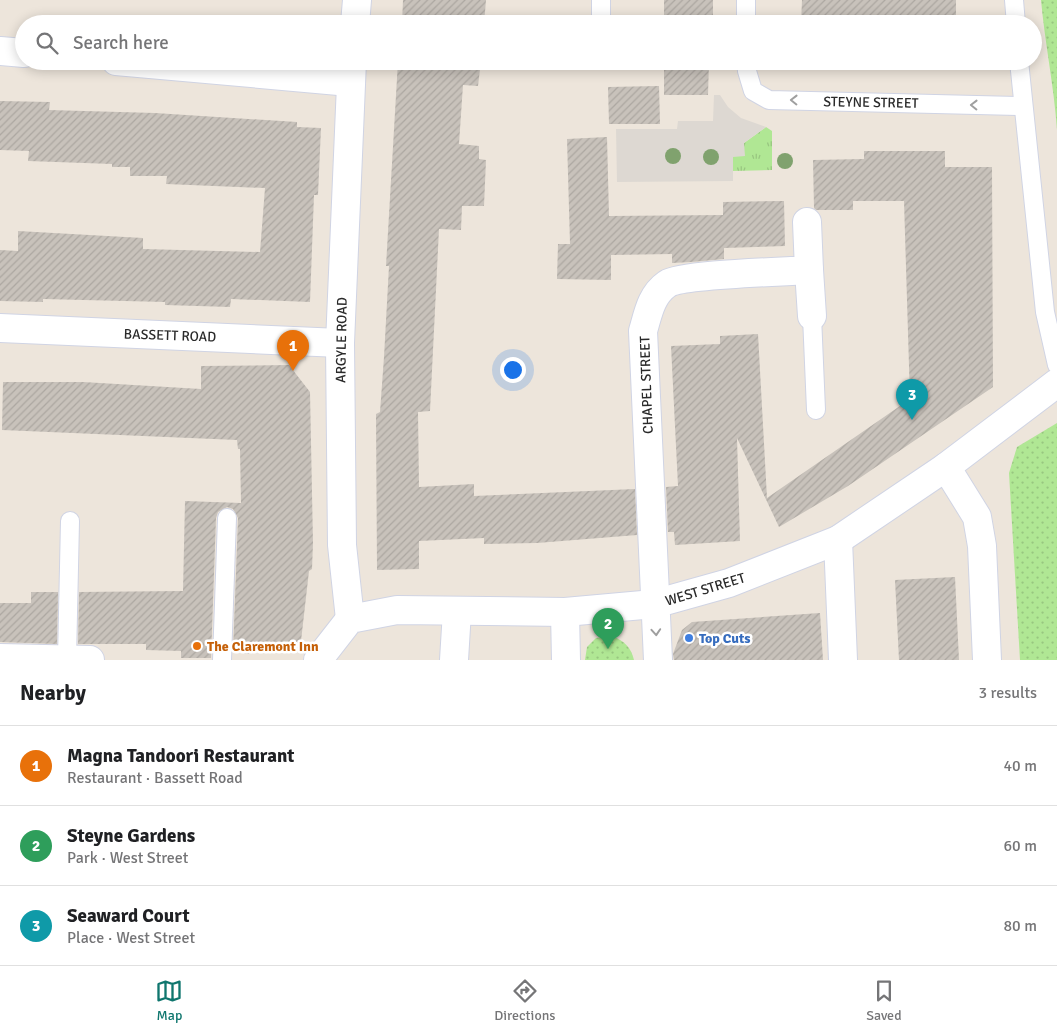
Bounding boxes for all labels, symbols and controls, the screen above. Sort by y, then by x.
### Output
search box [15,15,1042,70]
icon: search [33,29,61,57]
text: Search here [73,31,169,55]
street label: STEYNE STREET [823,93,919,112]
one-way arrow [790,95,798,106]
one-way arrow [970,99,978,110]
street label: ARGYLE ROAD [332,297,351,383]
street label: BASSETT ROAD [123,325,217,346]
pin: 1 [277,330,309,371]
street label: CHAPEL STREET [636,336,657,434]
your location [500,357,526,383]
pin: 3 [896,379,928,420]
street label: WEST STREET [663,569,747,610]
pin: 2 [592,608,624,649]
one-way arrow [650,629,661,637]
place label: Top Cuts [699,630,750,647]
marker: Top Cuts [683,632,695,644]
place label: The Claremont Inn [207,638,319,655]
marker: The Claremont Inn [191,640,203,652]
text: Nearby [20,680,86,706]
text: 3 results [978,683,1037,703]
text: Magna Tandoori Restaurant [67,744,294,768]
text: 1 [32,756,40,776]
text: 40 m [1003,756,1037,776]
text: Restaurant · Bassett Road [67,768,243,788]
text: Steyne Gardens [67,824,195,848]
text: 2 [32,836,40,856]
text: 60 m [1003,836,1037,856]
text: Park · West Street [67,848,188,868]
text: Seaward Court [67,904,190,928]
text: 3 [32,916,40,936]
text: 80 m [1003,916,1037,936]
text: Place · West Street [67,928,195,948]
tab: Map [155,977,183,1024]
tab: Directions [494,977,555,1024]
tab: Saved [866,977,902,1024]

